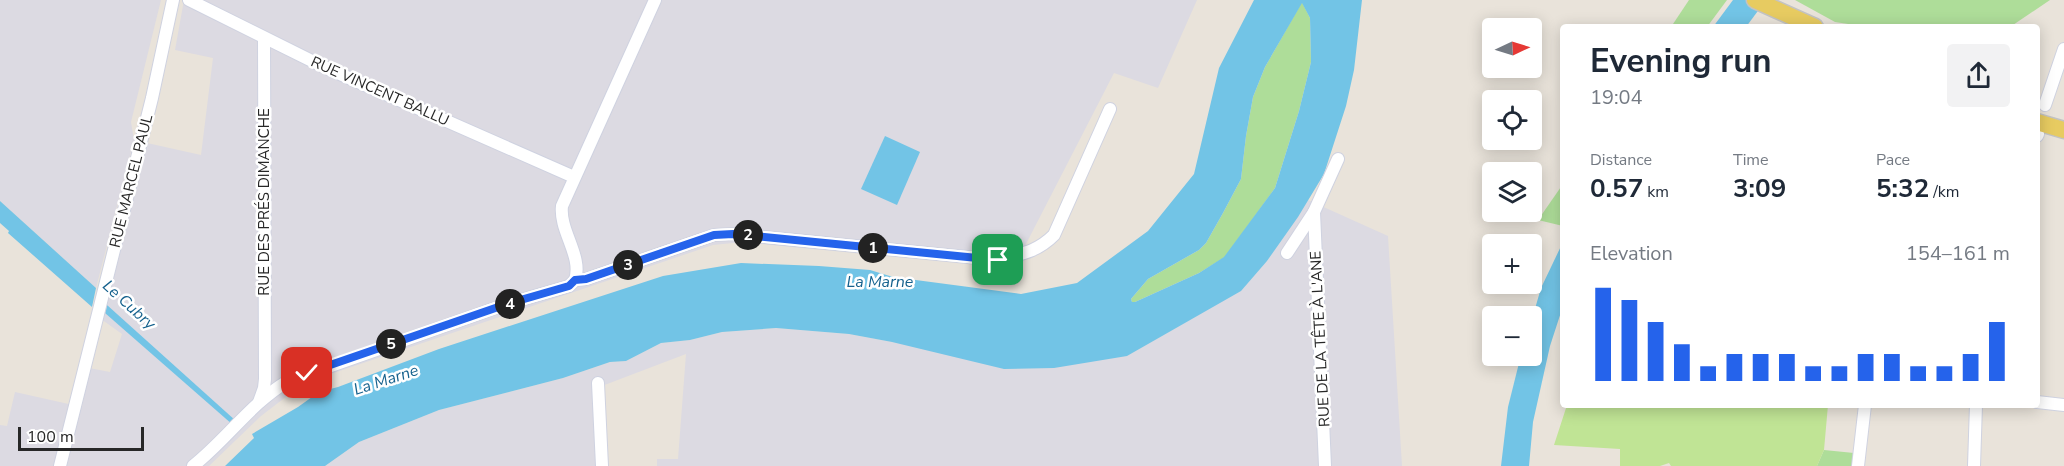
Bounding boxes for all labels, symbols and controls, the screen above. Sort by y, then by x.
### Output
north arrow [1482,18,1542,78]
map controls [1482,18,1542,366]
text: Evening run [1590,39,1772,84]
button: share [1947,44,2010,107]
street label: RUE VINCENT BALLU [308,51,452,131]
text: 19:04 [1590,84,1643,111]
button: locate [1482,90,1542,150]
street label: RUE DES PRÉS DIMANCHE [254,108,274,296]
street label: RUE MARCEL PAUL [105,112,157,250]
text: Distance [1590,149,1652,171]
text: Time [1733,149,1769,171]
text: Pace [1876,149,1910,171]
button: layers [1482,162,1542,222]
text: 0.57 [1590,171,1643,206]
text: 3:09 [1733,171,1786,206]
text: 5:32 [1876,171,1929,206]
text: km [1643,181,1669,203]
text: /km [1929,181,1960,203]
pin: 2 [733,220,763,250]
text: 2 [743,224,753,246]
pin: 1 [858,233,888,263]
pin [972,234,1023,285]
button: + [1482,234,1542,294]
text: 1 [868,237,878,259]
text: Elevation [1590,240,1673,267]
text: 154–161 m [1906,240,2010,267]
icon: arrive [981,243,1014,276]
pin: 3 [613,250,643,280]
street label: RUE DE LA TÊTE À L'ANE [1305,251,1335,427]
text: 3 [623,254,633,276]
water label: La Marne [847,271,914,293]
water label: Le Cubry [98,275,161,335]
pin: 4 [495,289,525,319]
text: 4 [505,293,515,315]
button: − [1482,306,1542,366]
pin: 5 [376,329,406,359]
text: 5 [386,333,396,355]
pin [281,347,332,398]
icon: check [290,356,323,389]
water label: La Marne [351,359,422,401]
scale bar [18,424,144,452]
text: 100 m [27,426,74,448]

